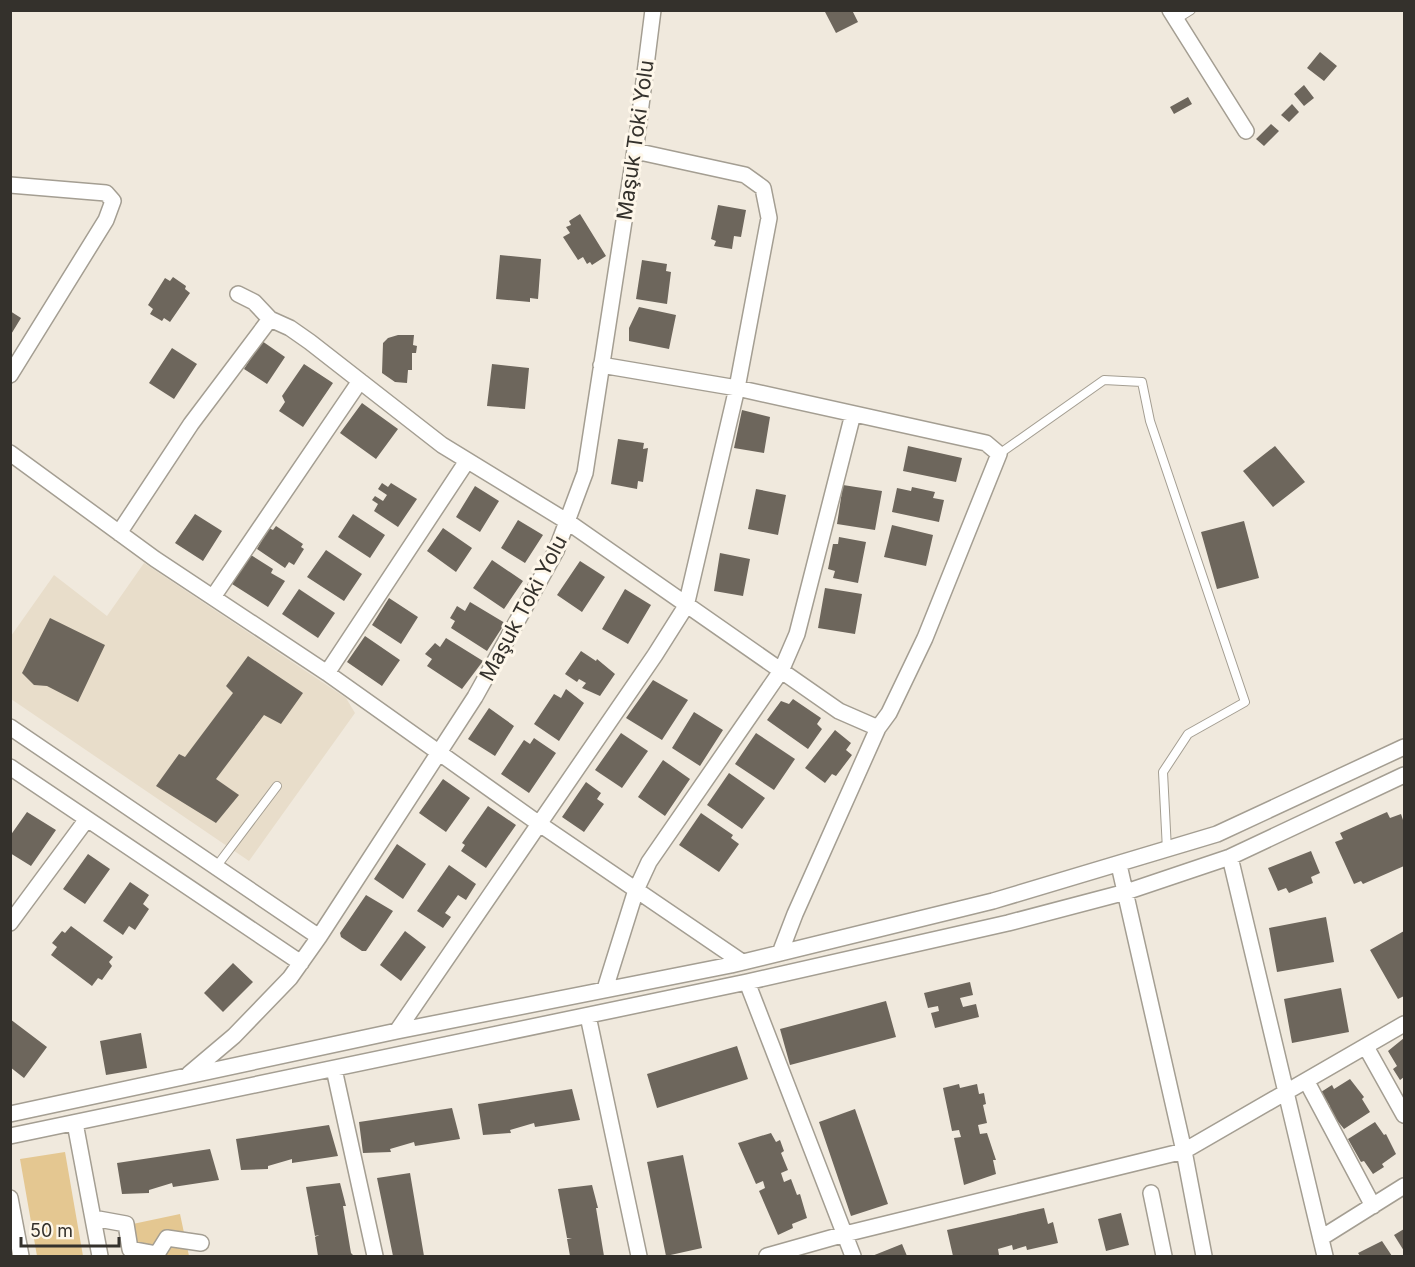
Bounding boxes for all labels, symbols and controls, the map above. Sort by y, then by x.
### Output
street label: Maşuk Toki Yolu [611,58,659,222]
street label: Maşuk Toki Yolu [474,531,572,685]
scale bar [21,1210,118,1248]
text: 50 m [30,1220,73,1241]

